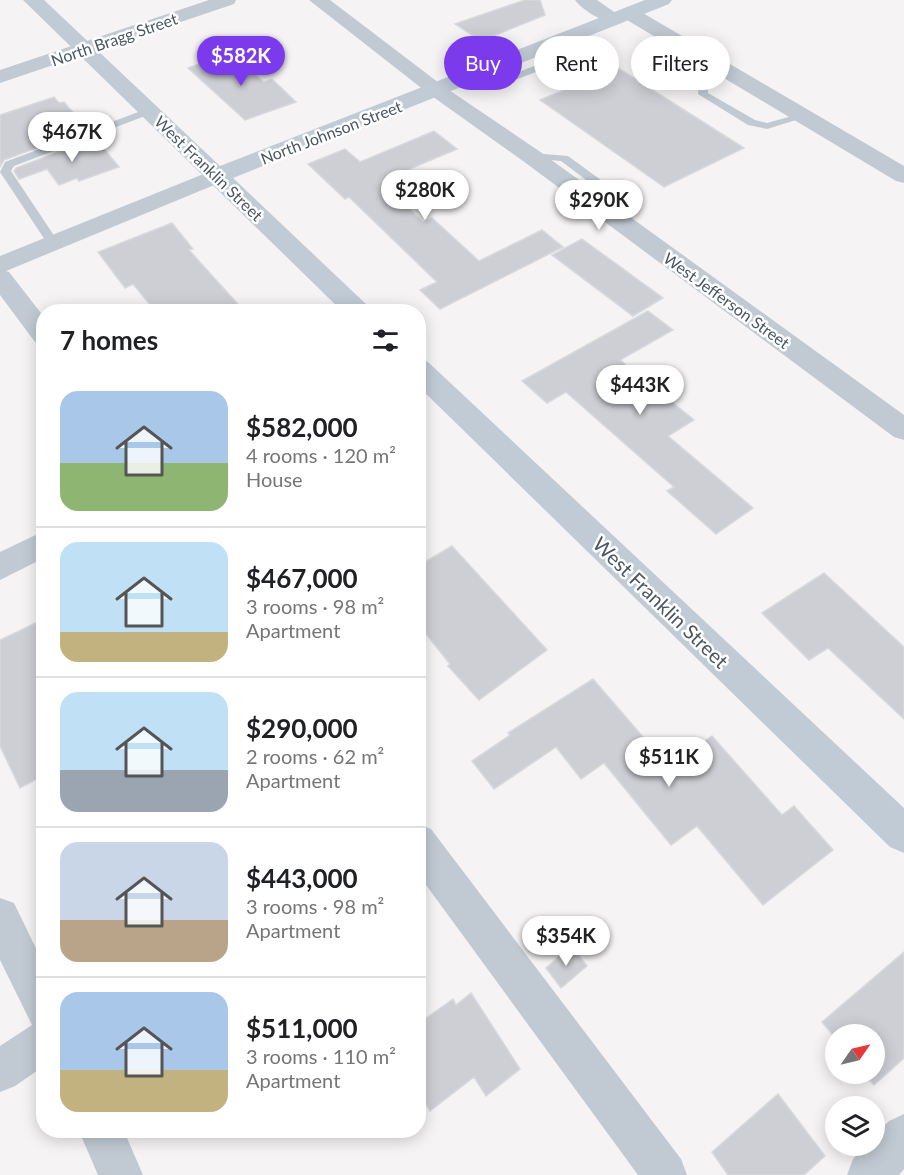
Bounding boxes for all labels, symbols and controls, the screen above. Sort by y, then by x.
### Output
street label: North Bragg Street [48,8,180,70]
pin: $582K [199,36,283,87]
chip: Buy [444,36,522,90]
chip: Rent [534,36,619,90]
chip: Filters [631,36,730,90]
text: $582K [211,43,271,67]
street label: North Johnson Street [258,96,405,168]
pin: $467K [30,112,114,163]
street label: West Franklin Street [151,112,267,225]
text: $467K [42,119,102,143]
pin: $280K [383,170,467,221]
text: $280K [395,177,455,201]
pin: $290K [557,180,641,231]
text: $290K [569,187,629,211]
street label: West Jefferson Street [660,248,794,352]
text: 7 homes [60,324,158,356]
icon: filters [369,324,402,357]
pin: $443K [598,365,682,416]
text: $443K [610,372,670,396]
text: $582,000 [246,411,358,443]
icon: home [108,415,180,487]
text: 4 rooms · 120 m² [246,443,396,467]
text: House [246,467,303,491]
street label: West Franklin Street [589,531,733,673]
text: $467,000 [246,562,358,594]
icon: home [108,566,180,638]
text: 3 rooms · 98 m² [246,594,384,618]
text: Apartment [246,618,340,642]
text: $290,000 [246,712,358,744]
icon: home [108,716,180,788]
pin: $511K [627,737,711,788]
text: 2 rooms · 62 m² [246,744,384,768]
text: $511K [639,744,699,768]
text: Apartment [246,768,340,792]
text: $443,000 [246,862,358,894]
icon: home [108,866,180,938]
text: 3 rooms · 98 m² [246,894,384,918]
pin: $354K [524,916,608,967]
text: Apartment [246,918,340,942]
text: $354K [536,923,596,947]
text: $511,000 [246,1012,358,1044]
icon: home [108,1016,180,1088]
north arrow [825,1024,885,1084]
map controls [825,1024,885,1156]
text: 3 rooms · 110 m² [246,1044,396,1068]
text: Apartment [246,1068,340,1092]
button: layers [825,1096,885,1156]

